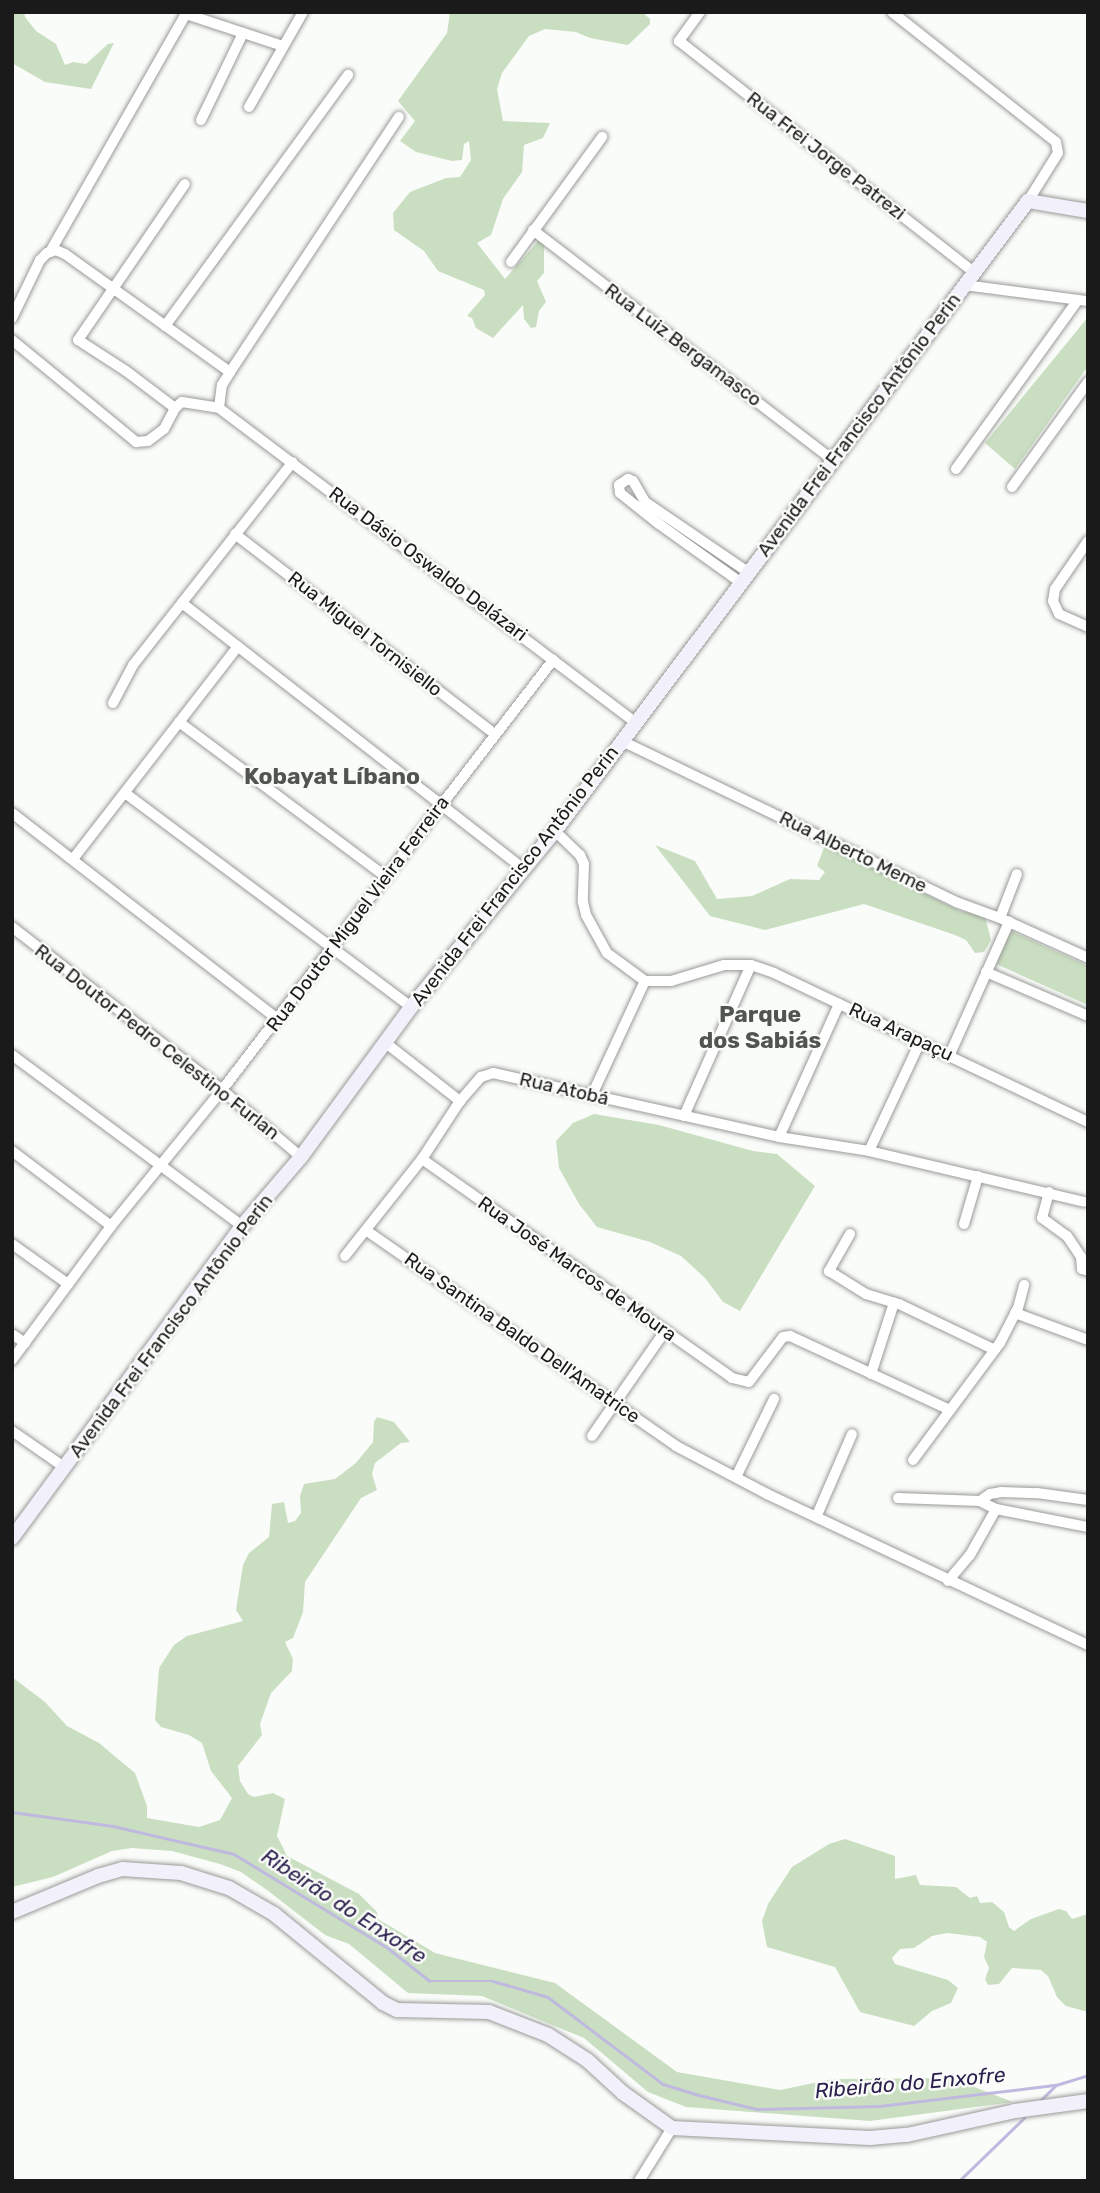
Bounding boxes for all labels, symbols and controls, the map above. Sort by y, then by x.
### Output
street label: Rua Frei Jorge Patrezi [742,87,910,225]
street label: Rua Luiz Bergamasco [600,279,766,411]
street label: Avenida Frei Francisco Antônio Perin [752,289,966,561]
street label: Rua Dásio Oswaldo Delázari [324,482,532,646]
street label: Rua Miguel Tornisiello [283,567,447,701]
street label: Avenida Frei Francisco Antônio Perin [406,741,624,1011]
district label: Kobayat Líbano [244,762,420,790]
street label: Rua Doutor Miguel Vieira Ferreira [262,791,454,1037]
street label: Rua Alberto Meme [775,806,931,898]
street label: Rua Doutor Pedro Celestino Furlan [30,939,284,1145]
street label: Rua Arapaçu [845,998,957,1066]
district label: Parque dos Sabiás [699,1000,821,1054]
street label: Rua Atobá [517,1068,611,1110]
street label: Avenida Frei Francisco Antônio Perin [64,1190,278,1462]
street label: Rua José Marcos de Moura [473,1192,681,1346]
street label: Rua Santina Baldo Dell'Amatrice [400,1248,644,1428]
water label: Ribeirão do Enxofre [257,1843,431,1969]
water label: Ribeirão do Enxofre [814,2062,1006,2104]

